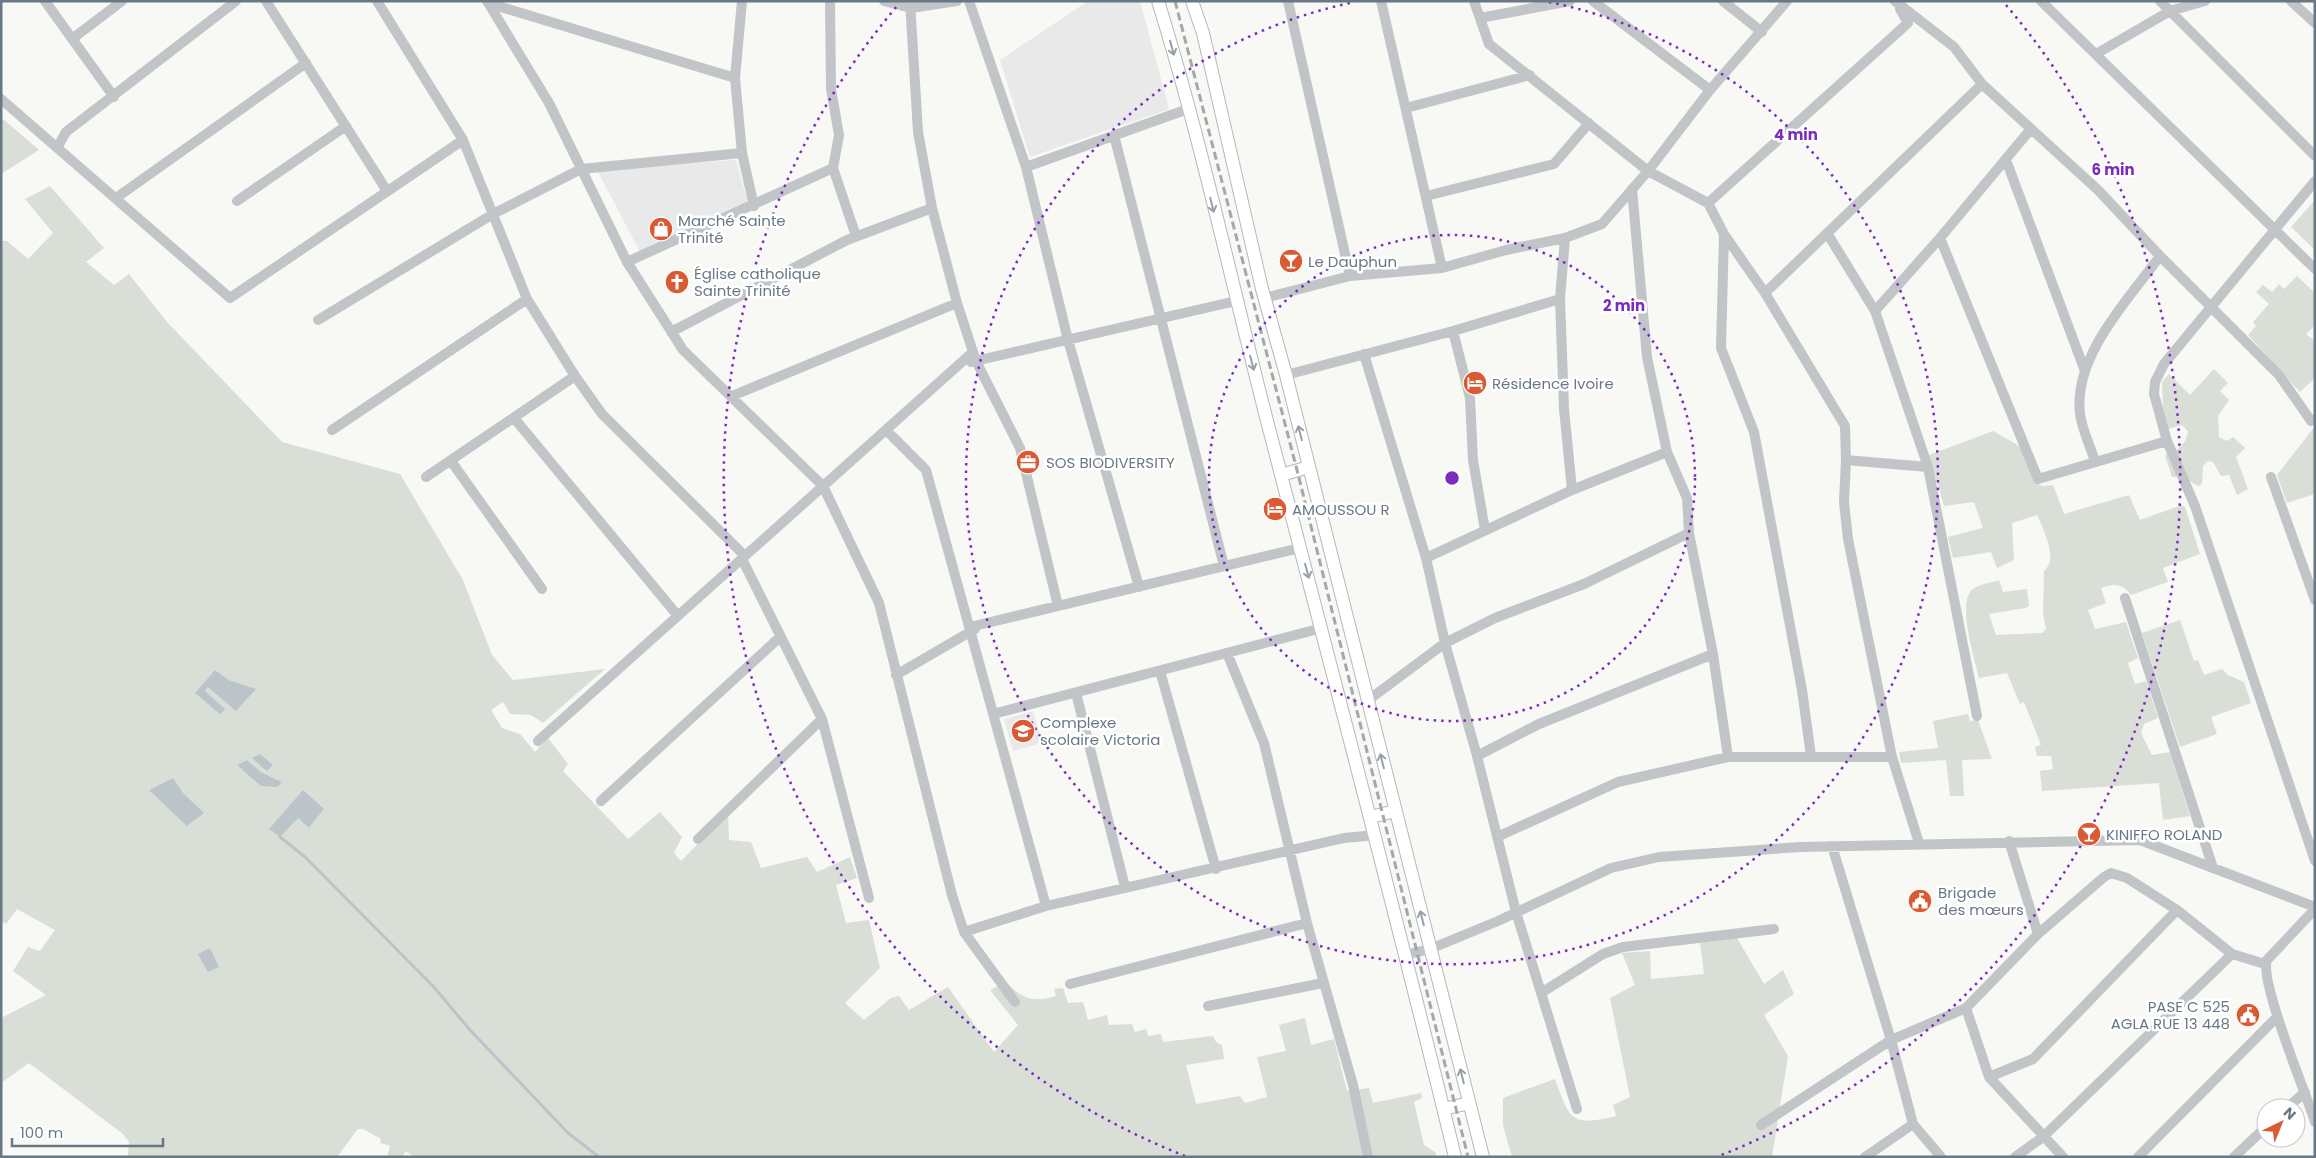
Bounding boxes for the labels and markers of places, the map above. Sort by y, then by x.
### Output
place label: Marché Sainte Trinité [678,210,786,248]
shop icon: Marché Sainte Trinité [648,216,674,242]
bar icon: Le Dauphun [1278,248,1304,274]
place label: Le Dauphun [1308,251,1397,272]
place label: Église catholique Sainte Trinité [694,263,821,301]
church icon: Église catholique Sainte Trinité [664,269,690,295]
hotel icon: Résidence Ivoire [1462,370,1488,396]
place label: Résidence Ivoire [1492,373,1614,394]
office icon: SOS BIODIVERSITY [1015,449,1041,475]
place label: SOS BIODIVERSITY [1046,452,1175,473]
centre of rings [1443,469,1461,487]
hotel icon: AMOUSSOU R [1262,496,1288,522]
place label: AMOUSSOU R [1292,499,1390,520]
place label: Complexe scolaire Victoria [1040,712,1160,750]
school or university icon: Complexe scolaire Victoria [1010,718,1036,744]
bar icon: KINIFFO ROLAND [2076,821,2102,847]
place label: KINIFFO ROLAND [2106,824,2222,845]
place label: Brigade des mœurs [1938,882,2024,920]
public building icon: Brigade des mœurs [1907,888,1933,914]
place label: PASE C 525 AGLA RUE 13 448 [2111,996,2230,1034]
public building icon: PASE C 525 AGLA RUE 13 448 [2235,1002,2261,1028]

